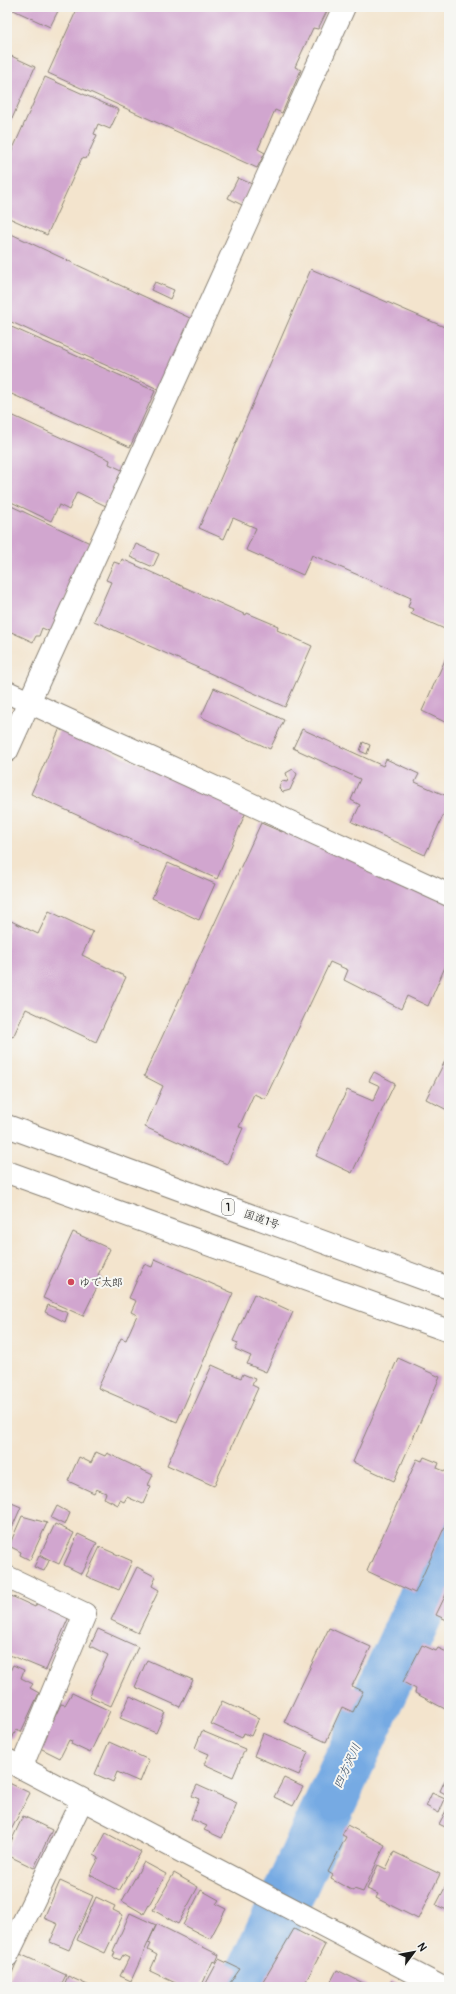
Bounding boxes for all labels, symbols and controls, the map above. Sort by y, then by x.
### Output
road number: 1 [222,1199,234,1215]
street label: 国道1号 [242,1207,282,1232]
place label: ゆで太郎 [79,1276,123,1289]
marker: ゆで太郎 [66,1277,76,1287]
water label: 四方沢川 [331,1741,364,1791]
north arrow [394,1932,434,1972]
text: N [415,1940,430,1954]

